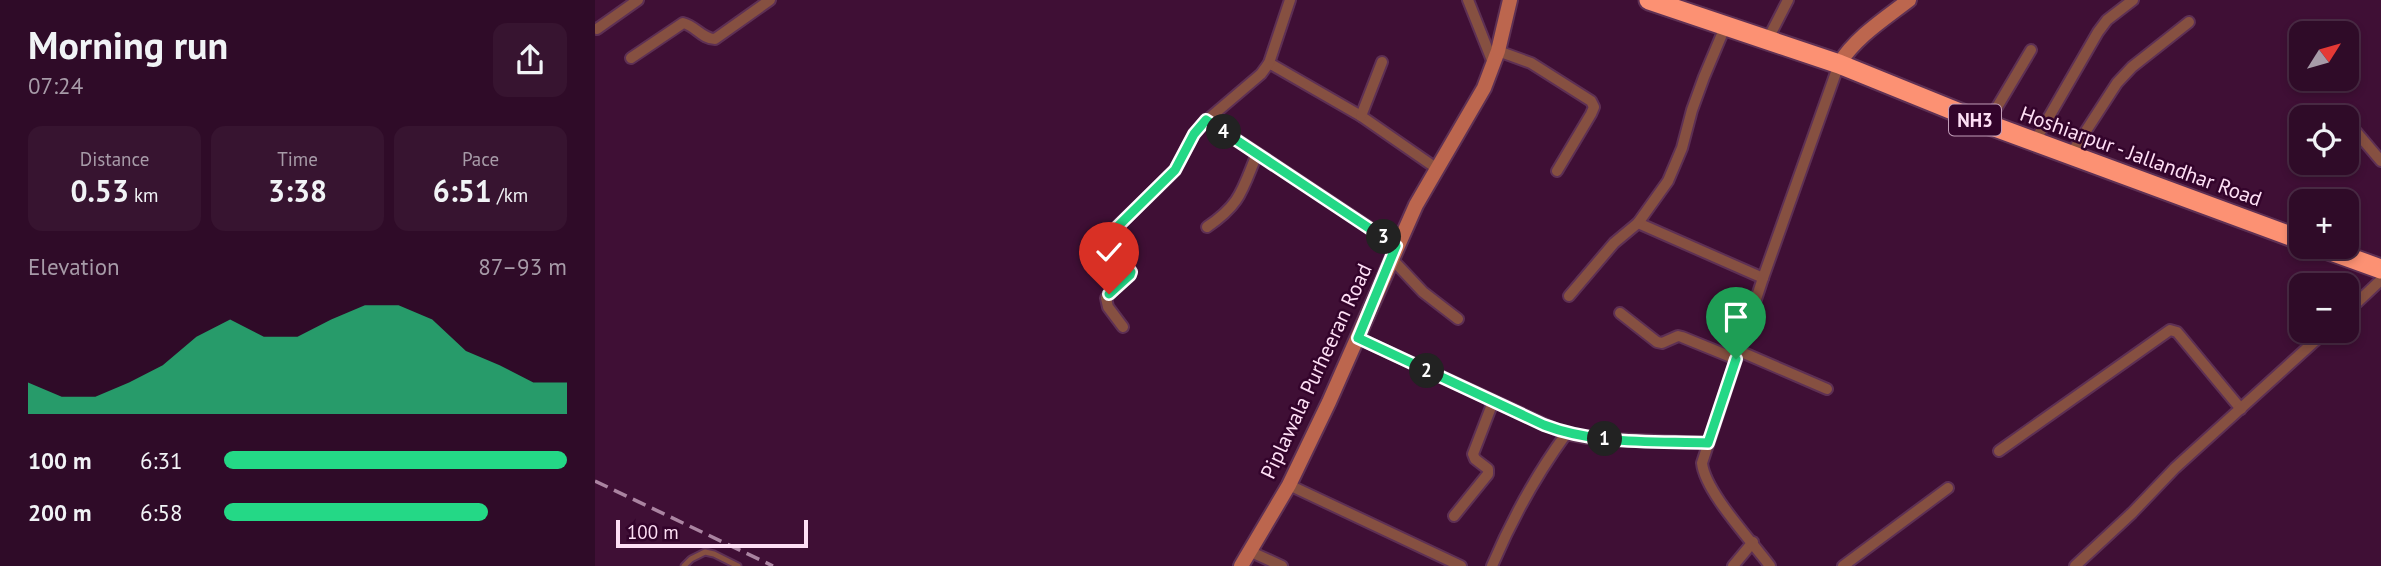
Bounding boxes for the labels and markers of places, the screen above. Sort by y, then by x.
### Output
pin: 4 [1207,114,1241,150]
pin: 3 [1367,219,1401,254]
pin [1079,222,1139,294]
pin [1706,287,1766,359]
pin: 2 [1409,354,1445,388]
pin: 1 [1587,422,1623,457]

